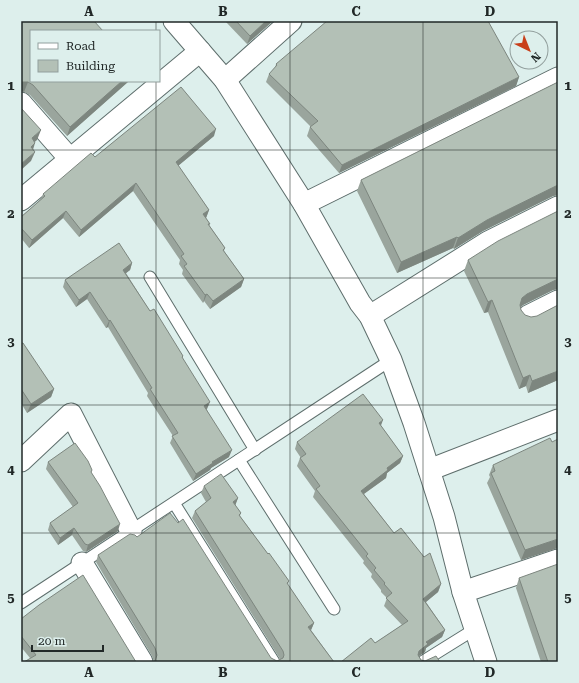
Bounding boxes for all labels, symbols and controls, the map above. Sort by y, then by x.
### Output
text: A [84,4,94,19]
text: B [218,4,228,19]
text: C [351,4,361,19]
text: D [485,4,495,19]
legend [30,30,160,82]
north arrow [509,30,549,70]
text: Road [66,39,96,53]
text: N [528,49,543,65]
text: Building [66,59,115,73]
text: 1 [7,78,15,93]
text: 1 [564,78,572,93]
text: 2 [7,206,15,221]
text: 2 [564,206,572,221]
text: 3 [7,334,15,349]
text: 3 [564,334,572,349]
text: 4 [7,462,15,477]
text: 4 [564,462,572,477]
text: 5 [7,590,15,605]
text: 5 [564,590,572,605]
scale bar [32,627,103,653]
text: 20 m [38,634,65,648]
text: A [84,665,94,680]
text: B [218,665,228,680]
text: C [351,665,361,680]
text: D [485,665,495,680]

